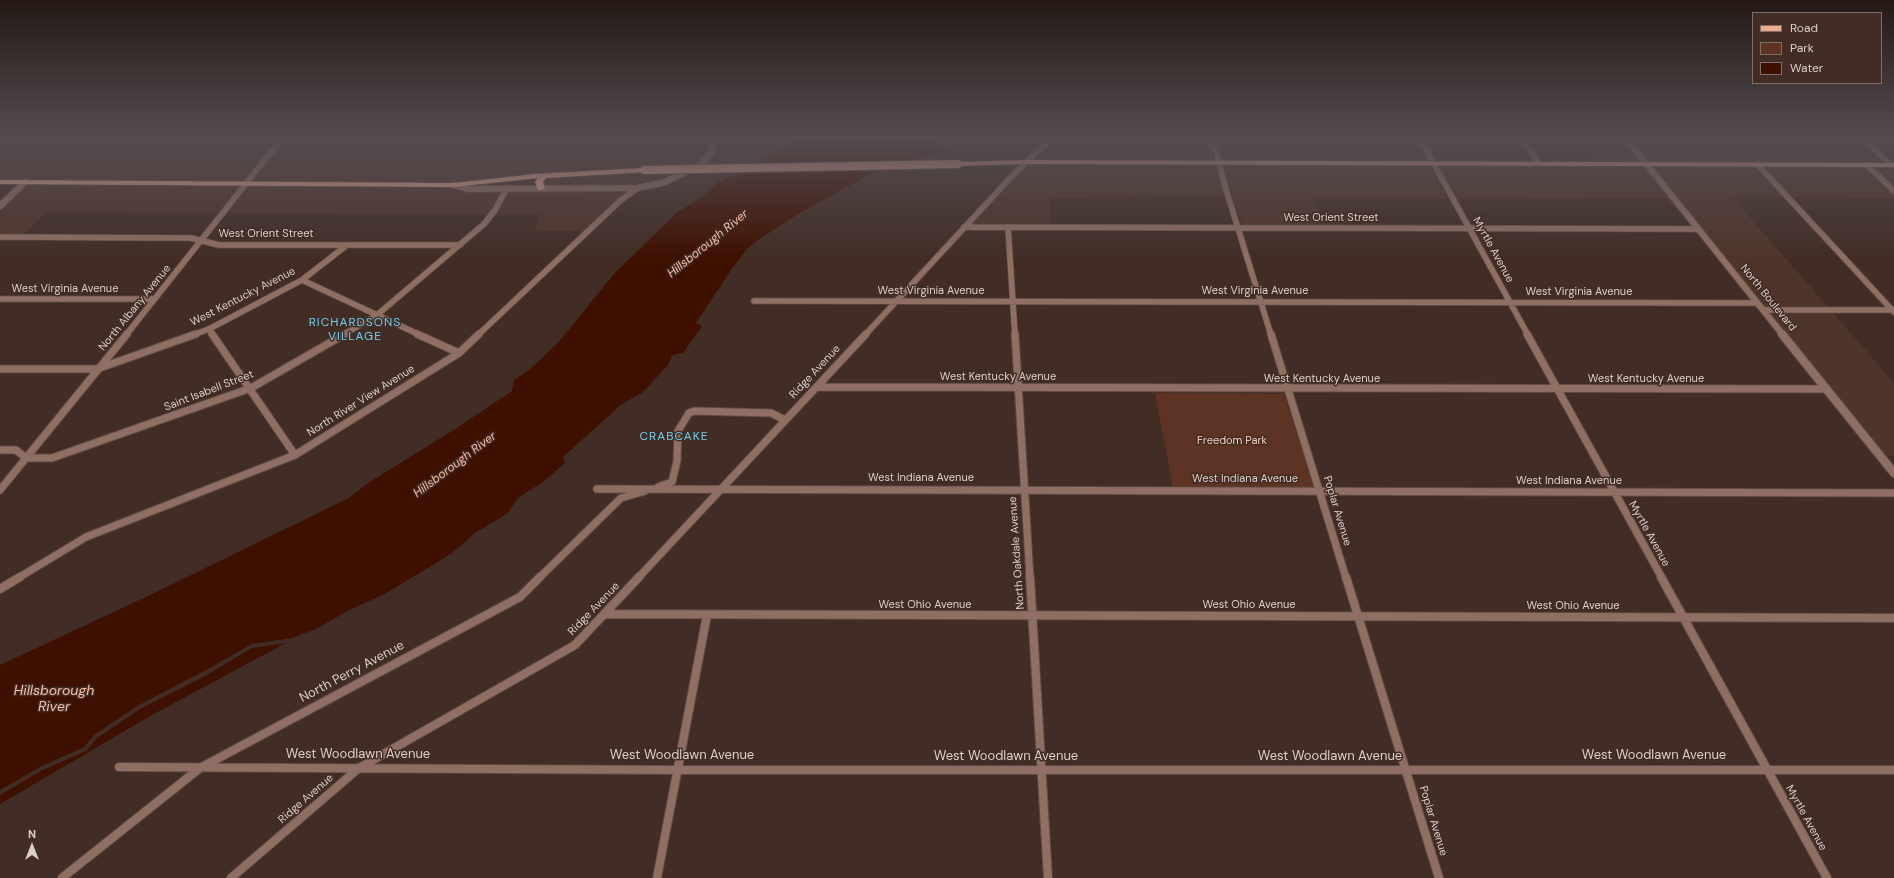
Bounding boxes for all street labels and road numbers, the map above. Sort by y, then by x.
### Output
street label: West Orient Street [1283,211,1379,225]
street label: Myrtle Avenue [1470,215,1516,285]
street label: West Orient Street [218,227,314,241]
street label: North Albany Avenue [96,262,174,354]
street label: North Boulevard [1737,262,1799,334]
street label: West Kentucky Avenue [188,265,298,329]
street label: West Virginia Avenue [12,282,118,296]
street label: West Virginia Avenue [878,284,984,298]
street label: West Virginia Avenue [1202,284,1308,298]
street label: West Virginia Avenue [1526,285,1632,299]
street label: Ridge Avenue [787,342,843,402]
street label: North River View Avenue [305,362,417,440]
street label: Saint Isabell Street [162,368,256,414]
street label: West Kentucky Avenue [940,370,1056,384]
street label: West Kentucky Avenue [1264,372,1380,386]
street label: West Kentucky Avenue [1588,372,1704,386]
street label: West Indiana Avenue [868,471,974,485]
street label: West Indiana Avenue [1192,472,1298,486]
street label: West Indiana Avenue [1516,474,1622,488]
street label: Poplar Avenue [1320,475,1354,547]
street label: North Oakdale Avenue [1006,496,1028,610]
street label: Myrtle Avenue [1626,499,1672,569]
street label: Ridge Avenue [565,580,623,638]
street label: West Ohio Avenue [878,598,972,612]
street label: West Ohio Avenue [1202,598,1296,612]
street label: West Ohio Avenue [1526,599,1620,613]
street label: North Perry Avenue [297,638,407,706]
street label: West Woodlawn Avenue [286,747,430,763]
street label: West Woodlawn Avenue [610,748,754,764]
street label: West Woodlawn Avenue [1582,748,1726,764]
street label: West Woodlawn Avenue [934,749,1078,765]
street label: West Woodlawn Avenue [1258,749,1402,765]
street label: Ridge Avenue [276,772,336,826]
street label: Myrtle Avenue [1783,783,1829,853]
street label: Poplar Avenue [1416,785,1450,857]

